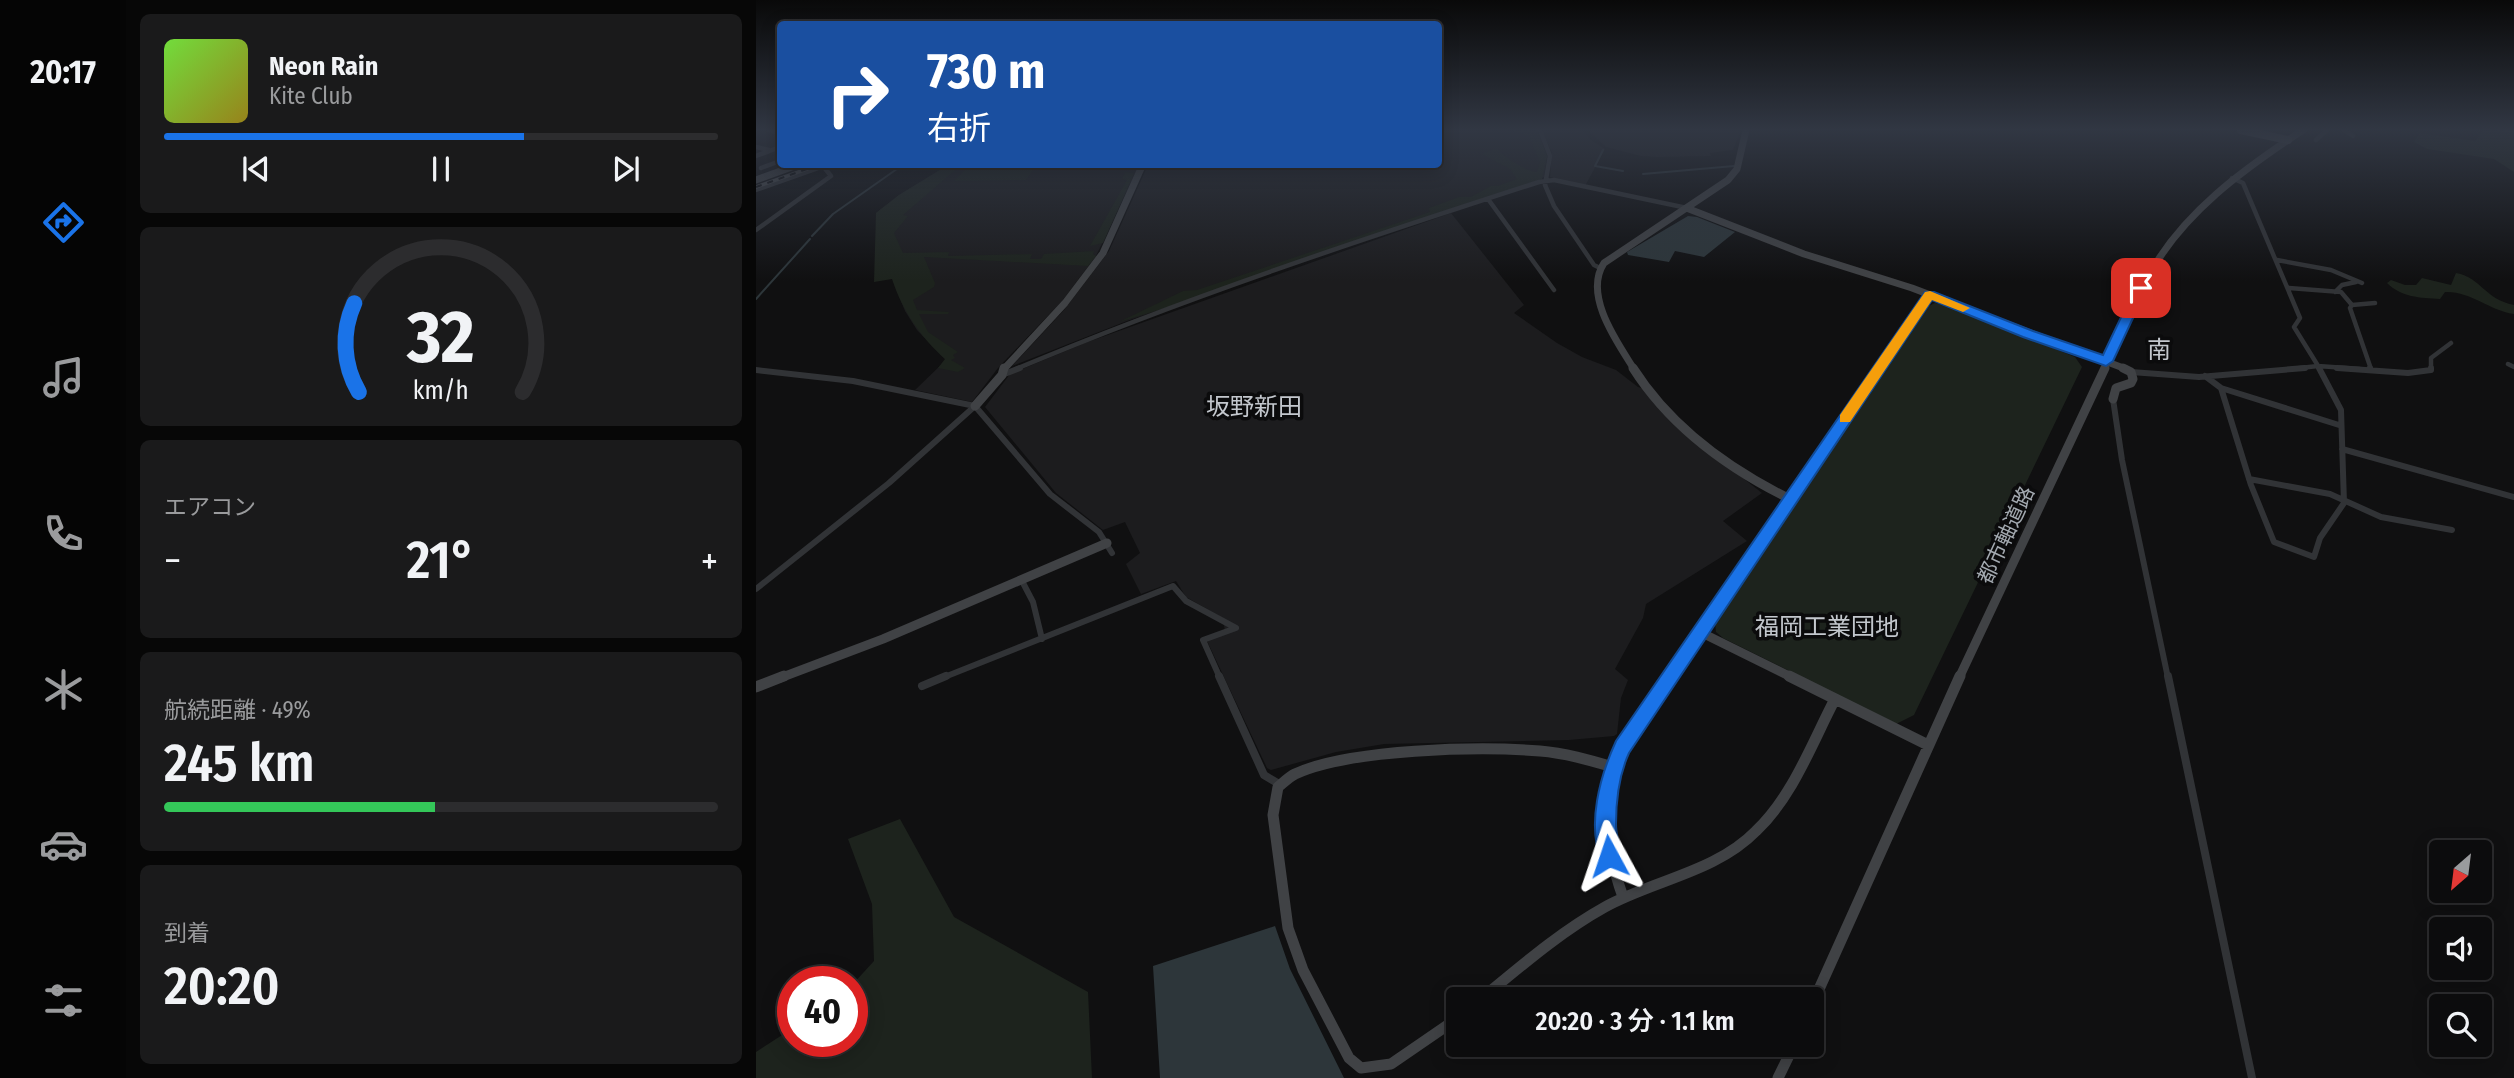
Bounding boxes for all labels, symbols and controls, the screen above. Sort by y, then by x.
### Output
text: 730 m [927,42,1045,101]
icon: right [812,49,903,140]
text: Neon Rain [269,51,378,82]
text: 20:17 [30,53,96,91]
text: Kite Club [269,82,353,110]
text: 右折 [927,109,991,147]
icon: previous [237,150,275,188]
icon: pause [422,150,460,188]
icon: next [607,150,645,188]
icon: directions [39,198,88,247]
pin [2111,258,2171,318]
icon: arrive [2122,269,2160,307]
text: 32 [406,295,475,382]
district label: 南 [2147,336,2171,364]
icon: music [39,353,88,402]
text: km/h [413,376,469,406]
district label: 坂野新田 [1206,393,1302,421]
street label: 都市軸道路 [1972,482,2040,588]
text: エアコン [164,493,256,521]
icon: phone [39,509,88,558]
text: 21° [406,529,475,592]
text: − [164,538,181,584]
text: + [701,538,718,584]
district label: 福岡工業団地 [1755,613,1899,641]
icon: climate [39,665,88,714]
text: 航続距離 · 49% [164,696,311,724]
text: 245 km [164,732,315,795]
position arrow [1572,819,1646,893]
icon: car [39,820,88,869]
north arrow [2429,840,2492,903]
map controls [2429,840,2492,1057]
button: sound [2429,917,2492,980]
text: 到着 [164,919,210,947]
text: 20:20 [164,955,280,1018]
speed limit sign: 40 [777,966,868,1057]
icon: filters [39,976,88,1025]
button: search [2429,994,2492,1057]
text: 20:20 · 3 分 · 1.1 km [1535,1006,1735,1037]

